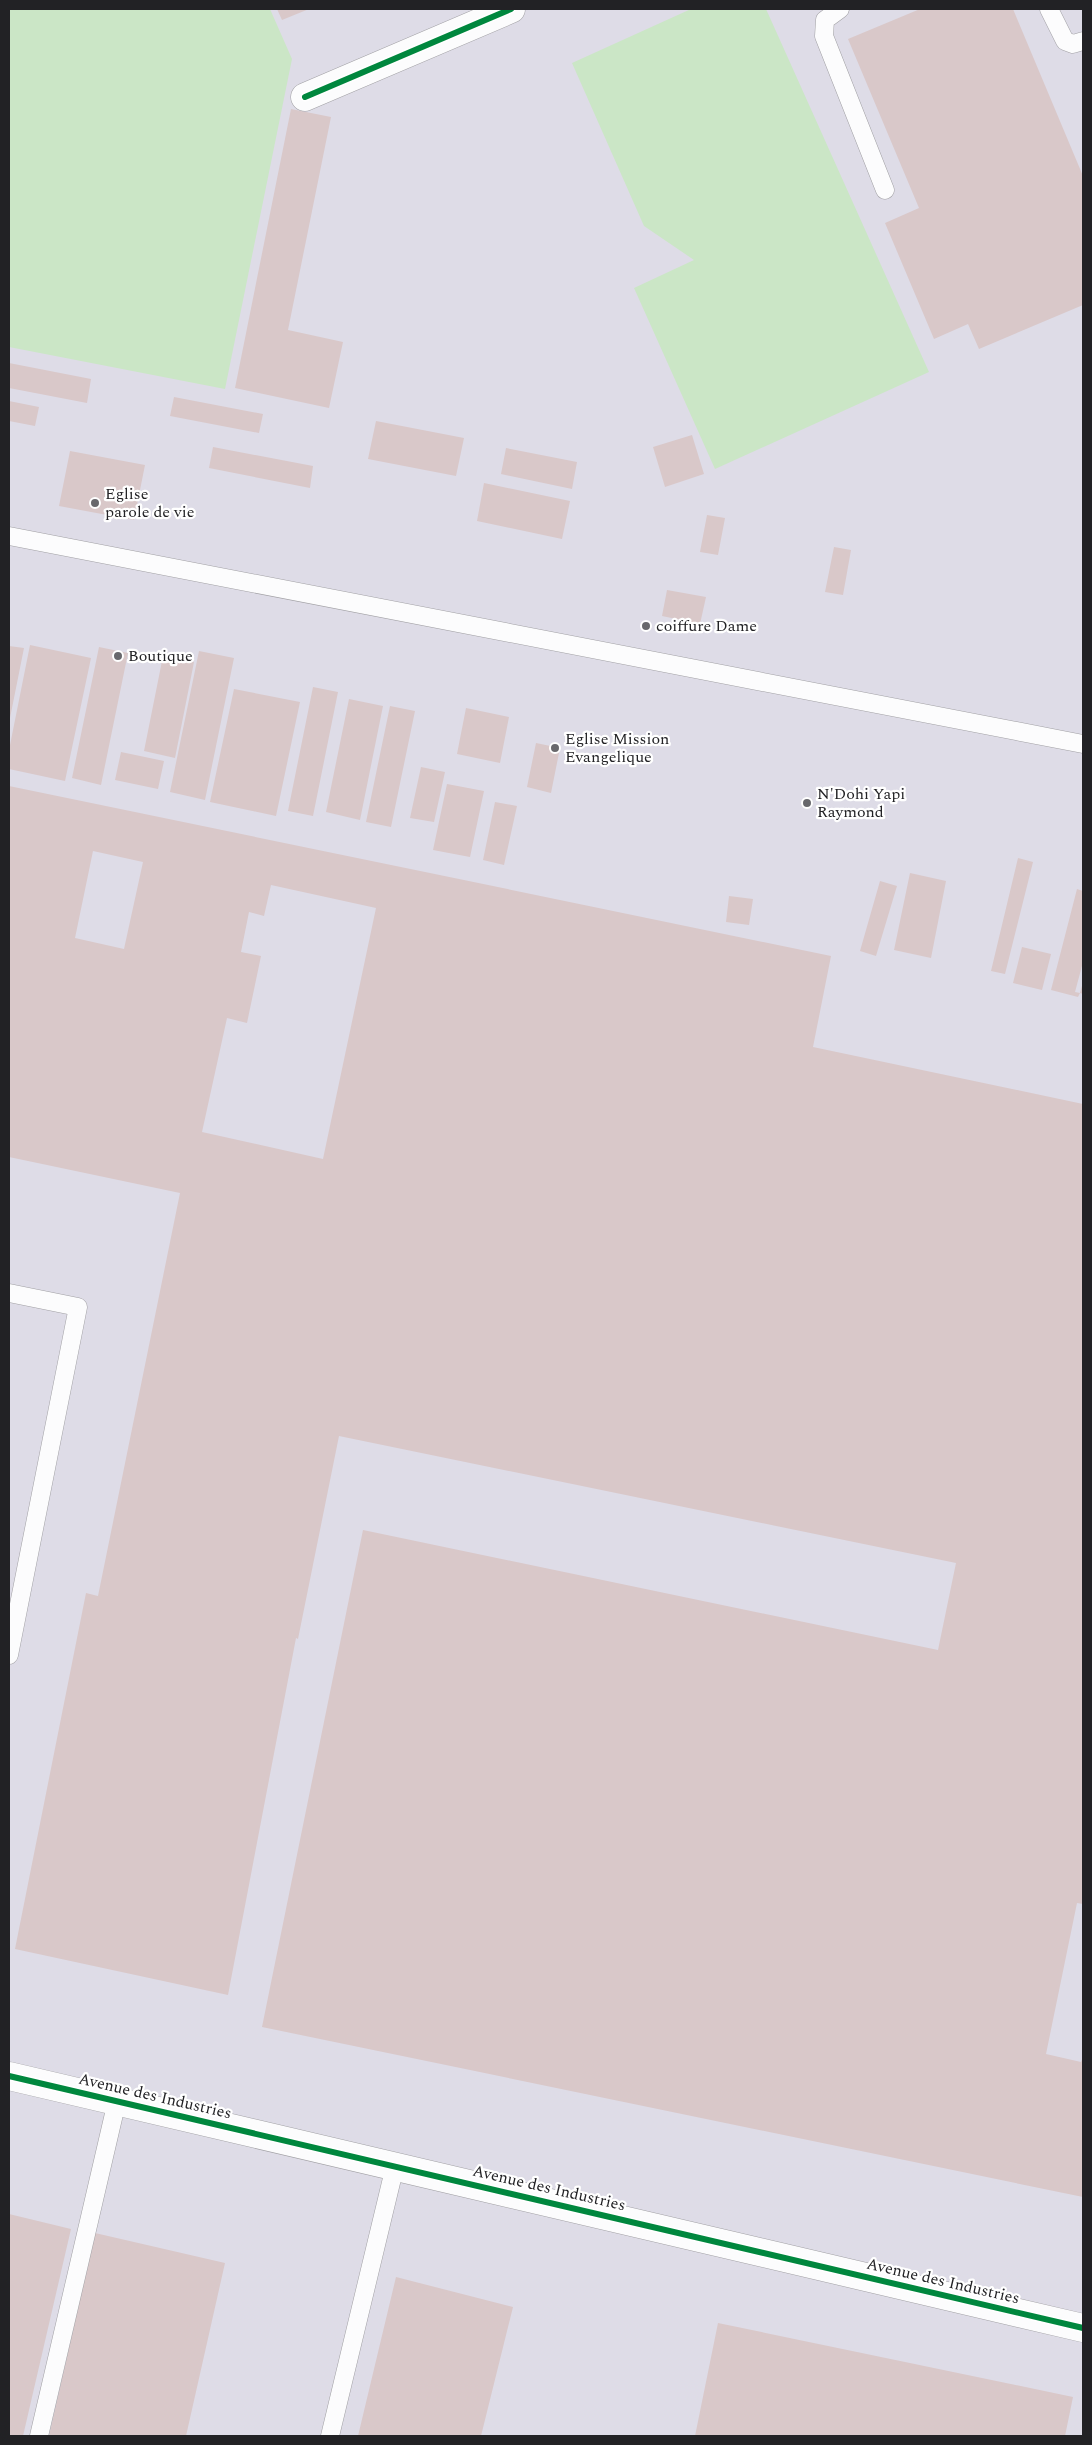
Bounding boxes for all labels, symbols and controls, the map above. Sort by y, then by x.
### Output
place label: Eglise parole de vie [105,482,195,524]
marker: Eglise parole de vie [89,497,101,509]
place label: coiffure Dame [656,614,757,638]
marker: coiffure Dame [640,620,652,632]
place label: Boutique [128,644,193,668]
marker: Boutique [112,650,124,662]
place label: Eglise Mission Evangelique [565,727,669,769]
marker: Eglise Mission Evangelique [549,742,561,754]
place label: N'Dohi Yapi Raymond [817,782,905,824]
marker: N'Dohi Yapi Raymond [801,797,813,809]
street label: Avenue des Industries [76,2067,234,2125]
street label: Avenue des Industries [470,2159,628,2217]
street label: Avenue des Industries [864,2252,1022,2310]

